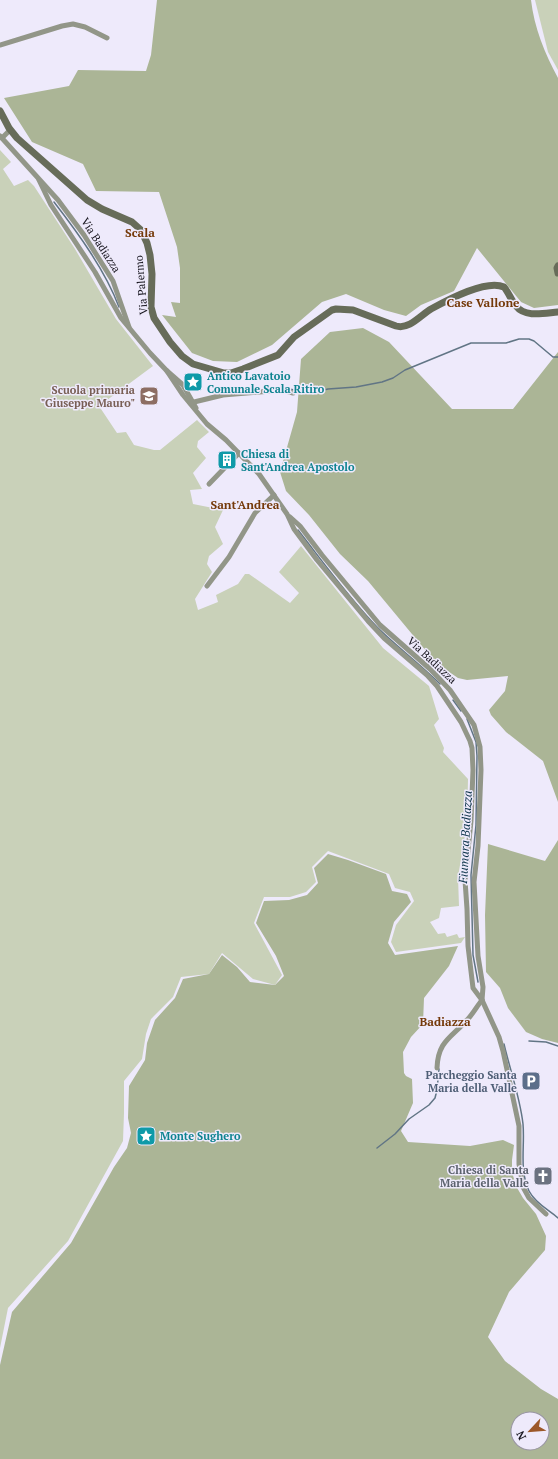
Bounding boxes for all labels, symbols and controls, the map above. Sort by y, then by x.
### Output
street label: Via Badiazza [78,215,124,275]
district label: Scala [125,225,155,240]
street label: Via Palermo [131,255,151,315]
district label: Case Vallone [446,295,520,310]
place label: Antico Lavatoio Comunale Scala Ritiro [207,369,325,396]
place icon: Antico Lavatoio Comunale Scala Ritiro [182,371,204,393]
place label: Scuola primaria "Giuseppe Mauro" [41,383,135,410]
school or university icon: Scuola primaria "Giuseppe Mauro" [138,385,160,407]
place label: Chiesa di Sant'Andrea Apostolo [241,447,355,474]
building icon: Chiesa di Sant'Andrea Apostolo [216,449,238,471]
district label: Sant'Andrea [210,497,280,512]
street label: Via Badiazza [404,634,460,687]
water label: Fiumara Badiazza [455,790,475,885]
district label: Badiazza [419,1014,471,1029]
place label: Parcheggio Santa Maria della Valle [425,1068,517,1095]
parking icon: Parcheggio Santa Maria della Valle [520,1070,542,1092]
place icon: Monte Sughero [135,1125,157,1147]
place label: Monte Sughero [160,1129,241,1143]
place label: Chiesa di Santa Maria della Valle [440,1163,529,1190]
church icon: Chiesa di Santa Maria della Valle [532,1165,554,1187]
north arrow [510,1411,550,1451]
text: N [513,1428,529,1442]

